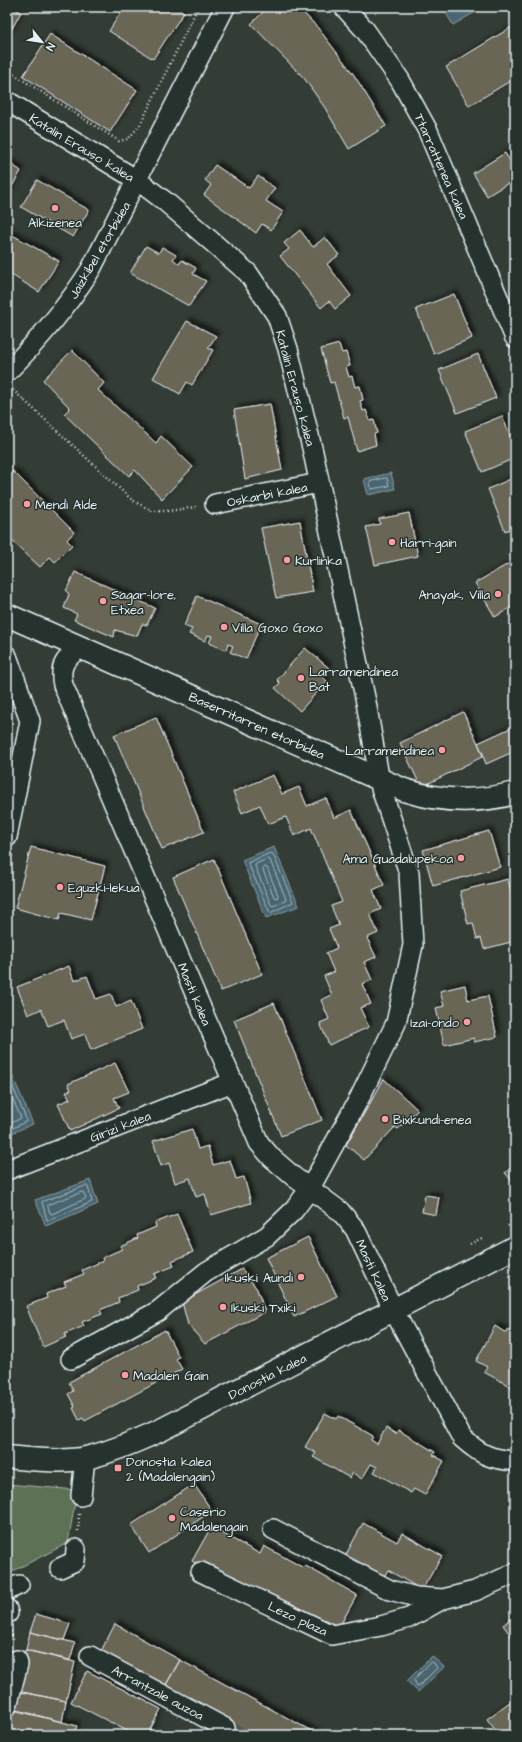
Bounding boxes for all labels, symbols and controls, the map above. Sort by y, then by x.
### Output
north arrow [22,22,62,62]
text: N [42,40,58,54]
street label: Katalin Erauso kalea [26,109,138,187]
street label: Ttarrattenea kalea [410,111,473,223]
street label: Jaizkibel etorbidea [65,198,135,303]
marker: Alkizenea [50,203,60,213]
place label: Alkizenea [28,214,82,232]
street label: Katalin Erauso kalea [271,328,319,449]
street label: Oskarbi kalea [225,478,309,512]
place label: Mendi Alde [35,496,97,514]
marker: Mendi Alde [22,499,32,509]
place label: Harri-gain [400,534,457,553]
marker: Harri-gain [387,537,397,547]
place label: Kurlinka [295,552,342,570]
marker: Kurlinka [282,555,292,565]
place label: Sagar-lore, Etxea [111,586,176,619]
place label: Anayak, Villa [418,586,490,605]
marker: Anayak, Villa [493,589,503,599]
marker: Sagar-lore, Etxea [98,596,108,606]
place label: Villa Goxo Goxo [232,619,323,637]
marker: Villa Goxo Goxo [219,622,229,632]
place label: Larramendinea Bat [309,663,398,696]
marker: Larramendinea Bat [296,673,306,683]
street label: Baserritarren etorbidea [186,688,328,764]
place label: Larramendinea [345,742,434,760]
marker: Larramendinea [437,745,447,755]
place label: Ama Guadalupekoa [342,850,453,868]
marker: Ama Guadalupekoa [456,853,466,863]
place label: Eguzki-lekua [68,879,140,898]
marker: Eguzki-lekua [55,882,65,892]
street label: Masti kalea [173,960,216,1029]
place label: Izai-ondo [410,1014,460,1032]
marker: Izai-ondo [462,1017,472,1027]
street label: Girizi kalea [87,1107,154,1147]
place label: Bixkundi-enea [393,1111,472,1129]
marker: Bixkundi-enea [380,1114,390,1124]
street label: Masti kalea [351,1236,395,1305]
place label: Ikuski Aundi [225,1269,293,1287]
marker: Ikuski Aundi [296,1272,306,1282]
place label: Ikuski Txiki [231,1299,295,1317]
marker: Ikuski Txiki [218,1302,228,1312]
street label: Donostia kalea [225,1349,310,1404]
place label: Madalen Gain [133,1367,209,1385]
marker: Madalen Gain [120,1370,130,1380]
place label: Donostia kalea 2 (Madalengain) [126,1453,216,1487]
marker: Donostia kalea 2 (Madalengain) [113,1463,123,1473]
place label: Caserio Madalengain [180,1503,249,1537]
marker: Caserio Madalengain [167,1513,177,1523]
street label: Lezo plaza [265,1597,331,1641]
street label: Arrantzale auzoa [108,1661,207,1725]

